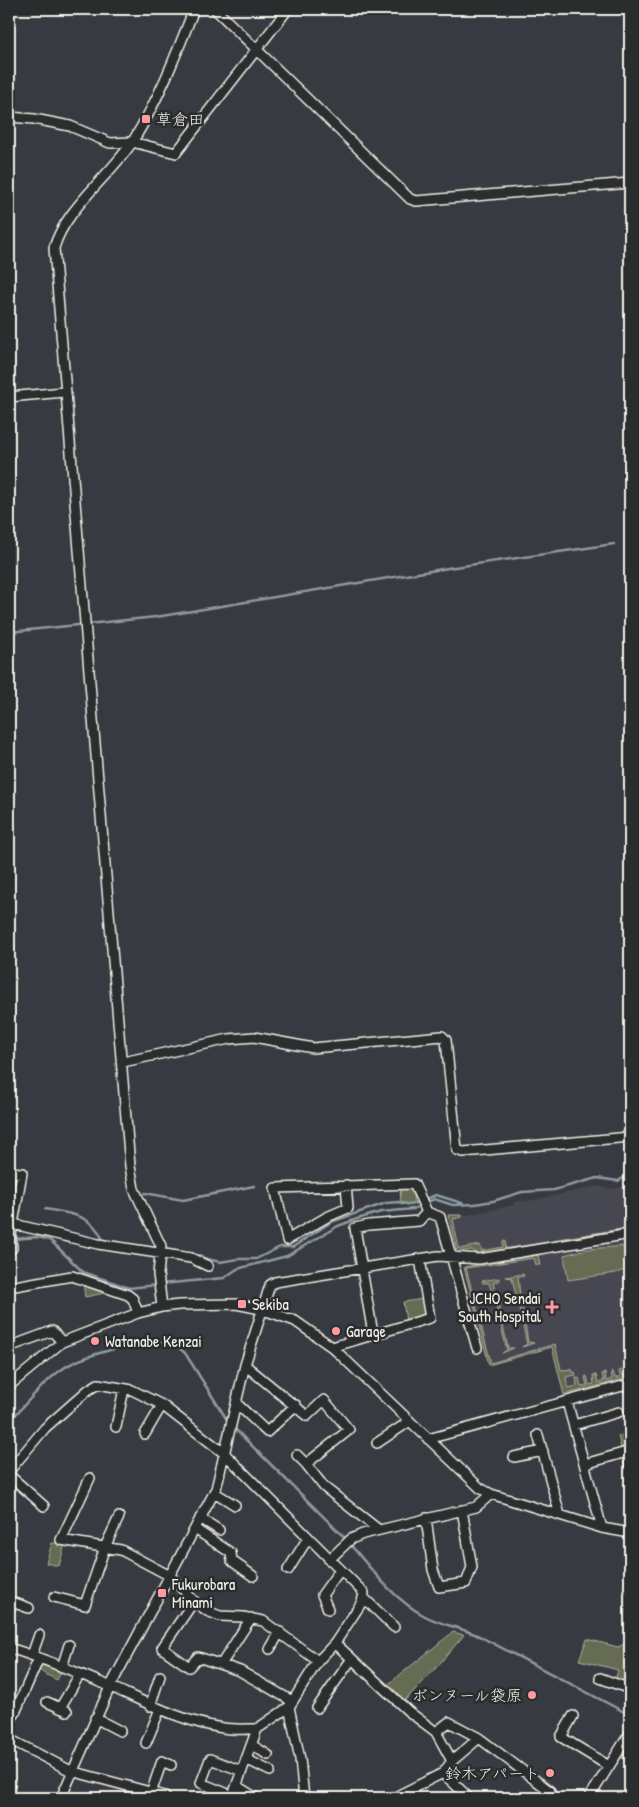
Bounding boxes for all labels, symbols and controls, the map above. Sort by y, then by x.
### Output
place label: 草倉田 [156,108,204,130]
marker: 草倉田 [140,113,152,125]
place label: JCHO Sendai South Hospital [458,1287,542,1327]
place label: Sekiba [252,1293,289,1315]
marker: Sekiba [236,1298,248,1310]
marker: JCHO Sendai South Hospital [545,1300,559,1314]
place label: Garage [346,1320,387,1342]
marker: Garage [330,1325,342,1337]
place label: Watanabe Kenzai [105,1330,202,1352]
marker: Watanabe Kenzai [89,1335,101,1347]
place label: Fukurobara Minami [171,1573,235,1613]
marker: Fukurobara Minami [156,1587,168,1599]
place label: ボンヌール袋原 [412,1684,522,1706]
marker: ボンヌール袋原 [526,1689,538,1701]
place label: 鈴木アパート [445,1762,540,1784]
marker: 鈴木アパート [544,1767,556,1779]

